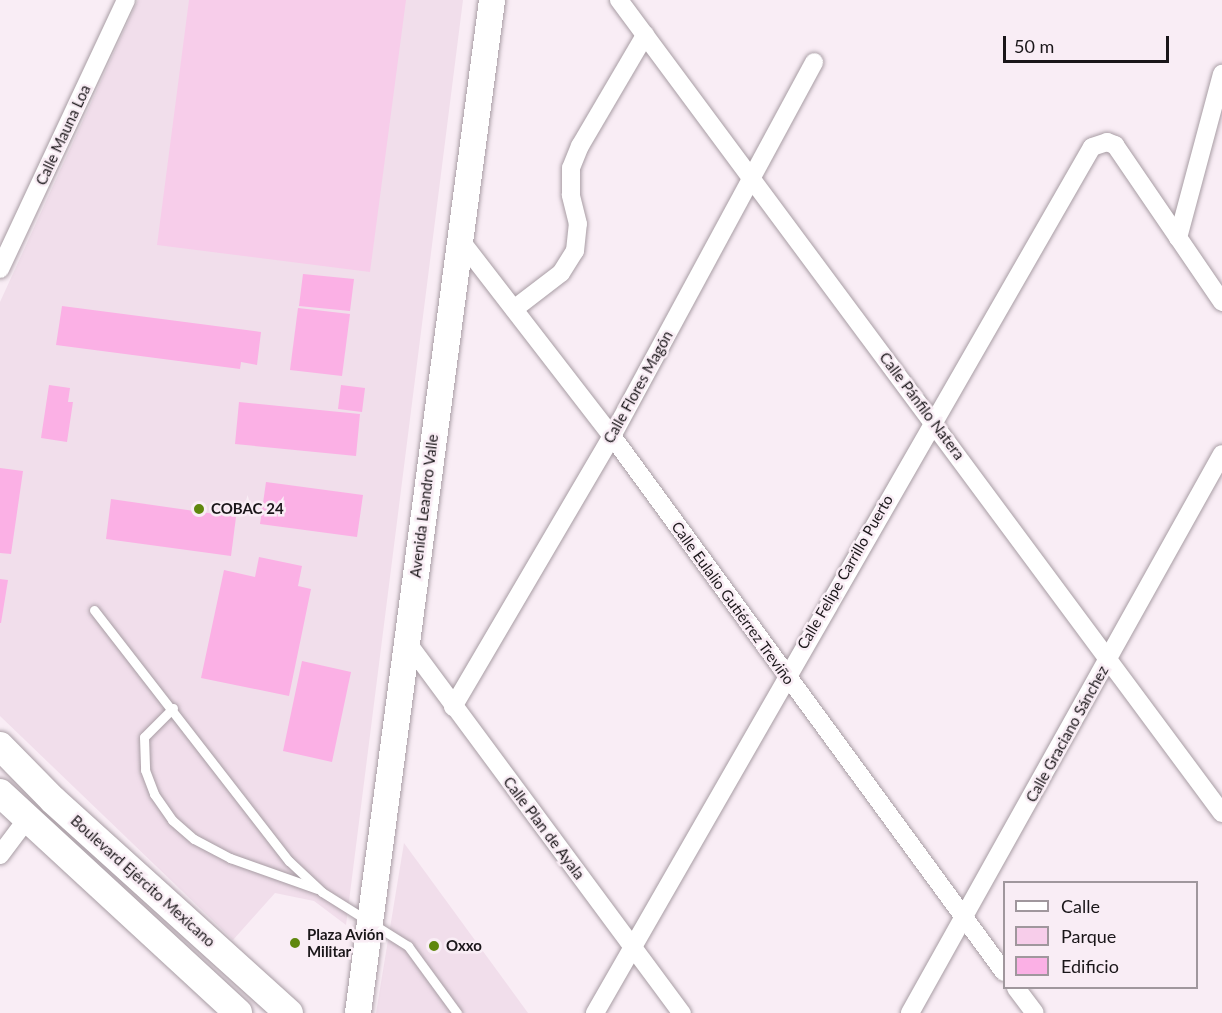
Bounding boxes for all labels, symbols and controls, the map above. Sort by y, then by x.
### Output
scale bar [1006,24,1172,62]
text: 50 m [1014,35,1054,57]
street label: Calle Mauna Loa [32,82,94,188]
street label: Calle Flores Magón [600,328,676,446]
street label: Calle Pánfilo Natera [876,349,968,463]
street label: Avenida Leandro Valle [406,433,442,579]
street label: Calle Felipe Carrillo Puerto [793,492,897,652]
place label: COBAC 24 [211,500,284,518]
marker: COBAC 24 [192,502,206,516]
street label: Calle Eulalio Gutiérrez Treviño [668,518,798,688]
street label: Calle Graciano Sánchez [1022,663,1112,805]
street label: Calle Plan de Ayala [499,773,589,883]
street label: Boulevard Ejército Mexicano [67,811,219,951]
legend [1003,881,1198,989]
text: Calle [1061,895,1100,917]
place label: Plaza Avión Militar [307,925,384,960]
text: Parque [1061,925,1116,947]
marker: Plaza Avión Militar [288,936,302,950]
place label: Oxxo [446,937,482,955]
marker: Oxxo [427,939,441,953]
text: Edificio [1061,955,1119,977]

